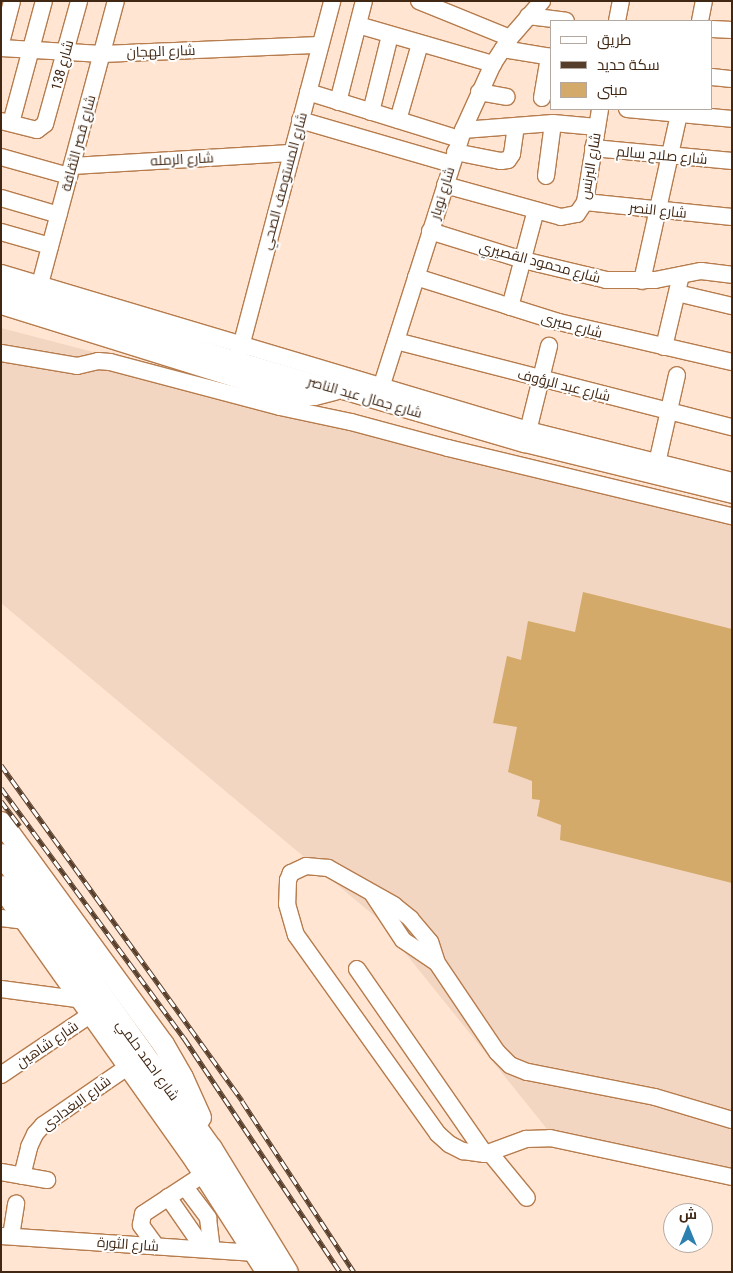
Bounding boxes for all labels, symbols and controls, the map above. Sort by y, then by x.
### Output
legend [550,20,713,110]
text: طريق [597,31,631,49]
street label: شارع 138 [47,38,77,92]
street label: شارع الهجان [126,41,196,61]
text: سكة حديد [597,56,660,74]
text: مبنى [597,81,628,99]
street label: شارع قصر الثقافة [57,93,99,193]
street label: شارع المستوصف الصحي [258,110,310,252]
street label: شارع البرنس [576,131,604,201]
street label: شارع صلاح سالم [616,143,708,167]
street label: شارع الرمله [150,149,214,169]
street label: شارع نوبار [426,165,458,221]
street label: شارع النصر [628,199,688,221]
street label: شارع محمود القصيري [478,238,602,286]
street label: شارع صبرى [540,309,604,341]
street label: شارع عبد الرؤوف [516,365,612,405]
street label: شارع جمال عبد الناصر [306,373,424,421]
street label: شارع احمد حلمي [113,1016,183,1104]
street label: شارع شاهين [13,1017,81,1071]
street label: شارع البغدادى [38,1072,114,1134]
north arrow [663,1203,713,1253]
text: ش [679,1206,697,1222]
street label: شارع الثورة [96,1233,160,1255]

